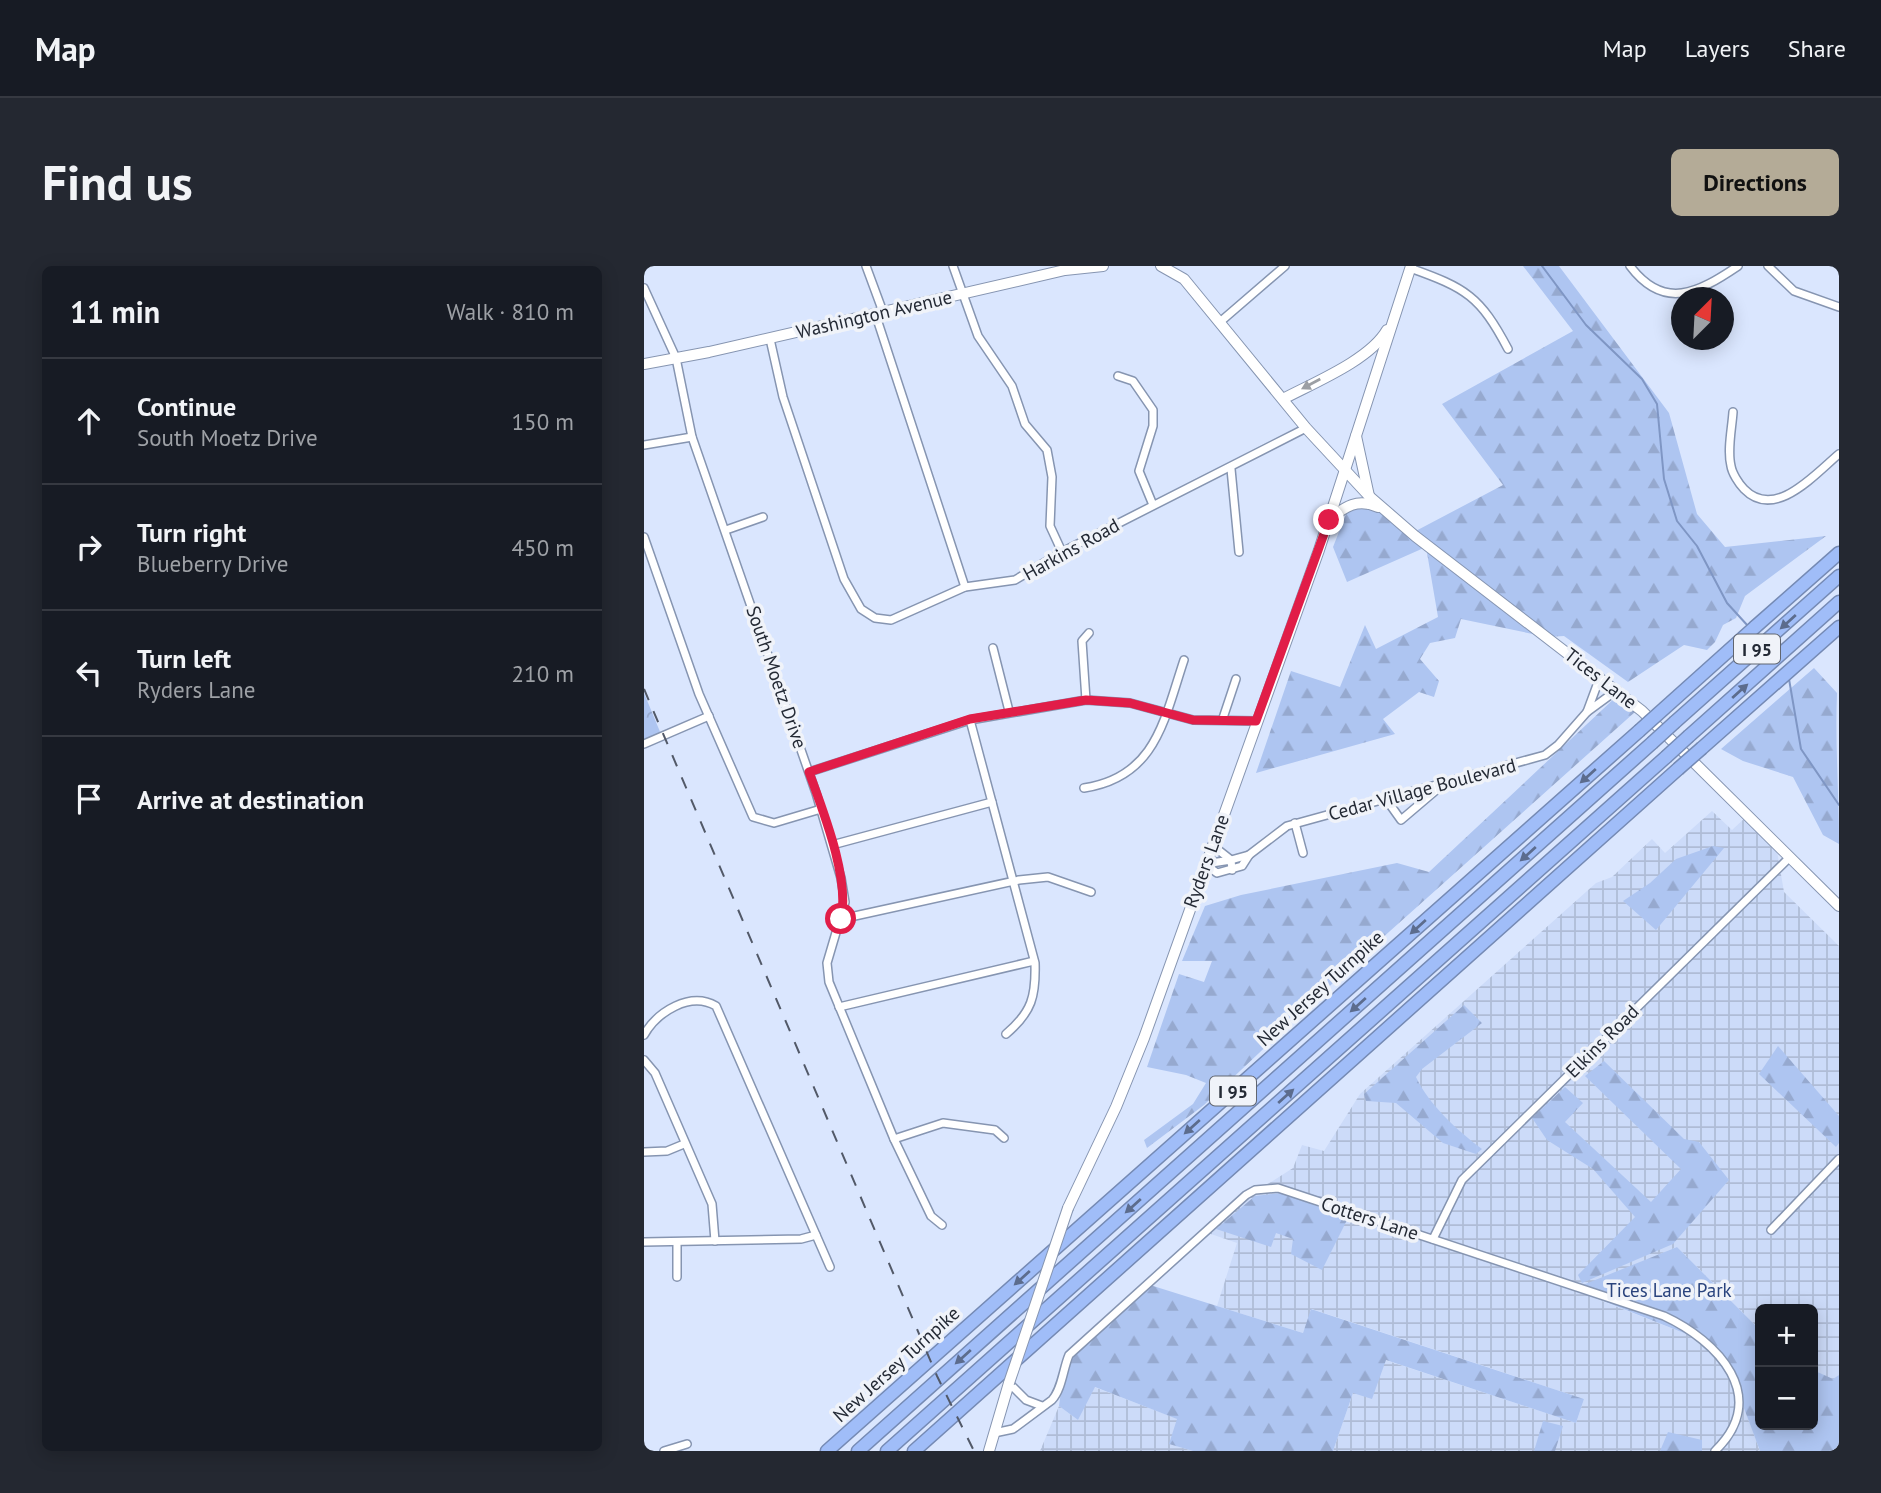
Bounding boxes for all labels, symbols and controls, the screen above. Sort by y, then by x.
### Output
text: Map [35,27,96,70]
text: Map [1603,33,1647,64]
text: Layers [1685,33,1750,64]
text: Share [1788,33,1846,64]
button: Directions [1671,149,1839,216]
text: Find us [42,150,193,214]
street label: Washington Avenue [794,284,954,344]
north arrow [1671,287,1734,350]
text: 11 min [70,292,160,331]
text: Walk · 810 m [447,297,574,326]
one-way arrow [1301,378,1321,390]
text: Continue [137,390,236,423]
icon: ahead [70,402,108,440]
text: 150 m [512,407,574,436]
text: South Moetz Drive [137,423,318,452]
route end [1313,504,1344,535]
street label: Harkins Road [1019,513,1123,585]
text: Turn right [137,516,246,549]
icon: right [70,528,108,566]
text: 450 m [512,533,574,562]
text: Blueberry Drive [137,549,289,578]
street label: South Moetz Drive [741,603,813,751]
one-way arrow [1780,613,1797,629]
road number: I 95 [1734,634,1780,664]
text: Turn left [137,642,231,675]
street label: Tices Lane [1560,642,1642,714]
icon: left [70,654,108,692]
text: 210 m [512,659,574,688]
text: Ryders Lane [137,675,255,704]
one-way arrow [1731,683,1748,699]
street label: Cedar Village Boulevard [1326,752,1518,826]
one-way arrow [1579,768,1597,784]
icon: arrive [70,780,108,818]
text: Arrive at destination [137,783,364,816]
street label: Ryders Lane [1178,811,1234,911]
one-way arrow [1519,846,1536,861]
route start [825,903,856,934]
one-way arrow [1409,919,1427,935]
street label: New Jersey Turnpike [1252,925,1388,1051]
one-way arrow [1350,997,1367,1013]
street label: Elkins Road [1560,999,1644,1083]
road number: I 95 [1210,1076,1256,1106]
one-way arrow [1277,1089,1294,1104]
one-way arrow [1184,1119,1201,1134]
street label: Cotters Lane [1318,1191,1422,1245]
one-way arrow [1124,1198,1142,1214]
one-way arrow [1013,1270,1031,1286]
park label: Tices Lane Park [1606,1278,1732,1302]
street label: New Jersey Turnpike [828,1301,964,1427]
map controls [1755,1304,1818,1430]
button: + [1755,1304,1818,1367]
one-way arrow [955,1349,972,1364]
button: − [1755,1367,1818,1430]

